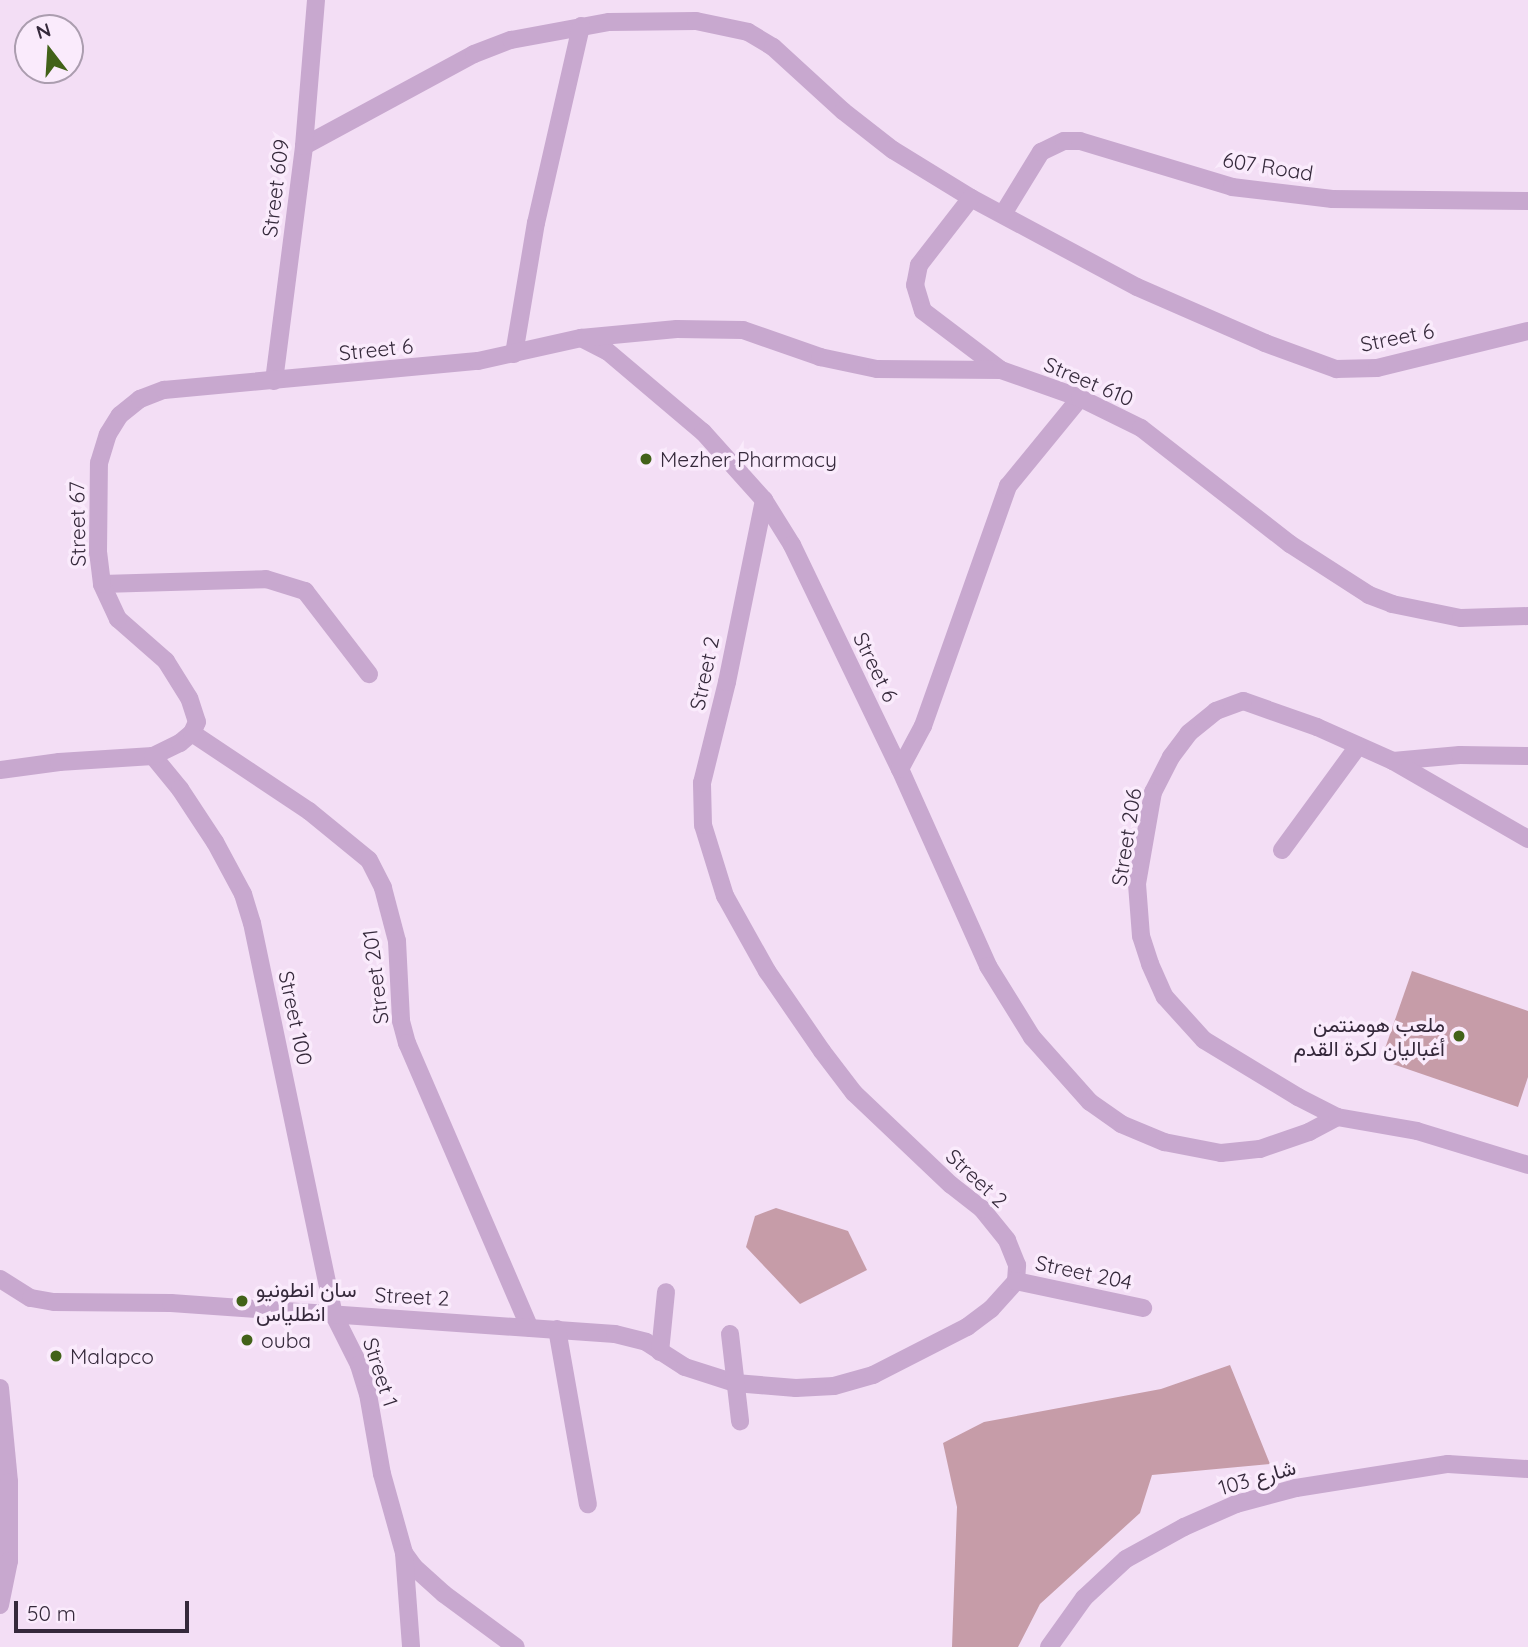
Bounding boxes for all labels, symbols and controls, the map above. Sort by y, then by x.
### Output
north arrow [14,14,84,84]
text: N [33,17,54,44]
street label: Street 609 [256,138,294,238]
street label: 607 Road [1221,146,1315,186]
street label: Street 6 [1358,318,1436,356]
street label: Street 6 [338,333,414,365]
street label: Street 610 [1041,351,1137,411]
place label: Mezher Pharmacy [660,446,837,472]
marker: Mezher Pharmacy [638,451,654,467]
street label: Street 67 [64,481,90,567]
street label: Street 6 [848,628,904,706]
street label: Street 2 [684,634,724,712]
street label: Street 206 [1106,786,1146,888]
street label: Street 201 [357,928,393,1026]
street label: Street 100 [274,968,318,1068]
place label: ملعب هومنتمن أغباليان لكرة القدم [1294,1011,1445,1061]
marker: ملعب هومنتمن أغباليان لكرة القدم [1451,1028,1467,1044]
street label: Street 2 [941,1143,1013,1213]
street label: Street 204 [1033,1249,1135,1295]
place label: سان انطونيو انطلياس [256,1276,356,1326]
street label: Street 2 [374,1281,450,1311]
marker: سان انطونيو انطلياس [234,1293,250,1309]
place label: ouba [261,1327,311,1353]
marker: ouba [239,1332,255,1348]
street label: Street 1 [358,1334,404,1410]
place label: Malapco [70,1343,154,1369]
marker: Malapco [48,1348,64,1364]
street label: شارع 103 [1215,1454,1299,1500]
scale bar [18,1588,192,1632]
text: 50 m [27,1600,76,1626]

